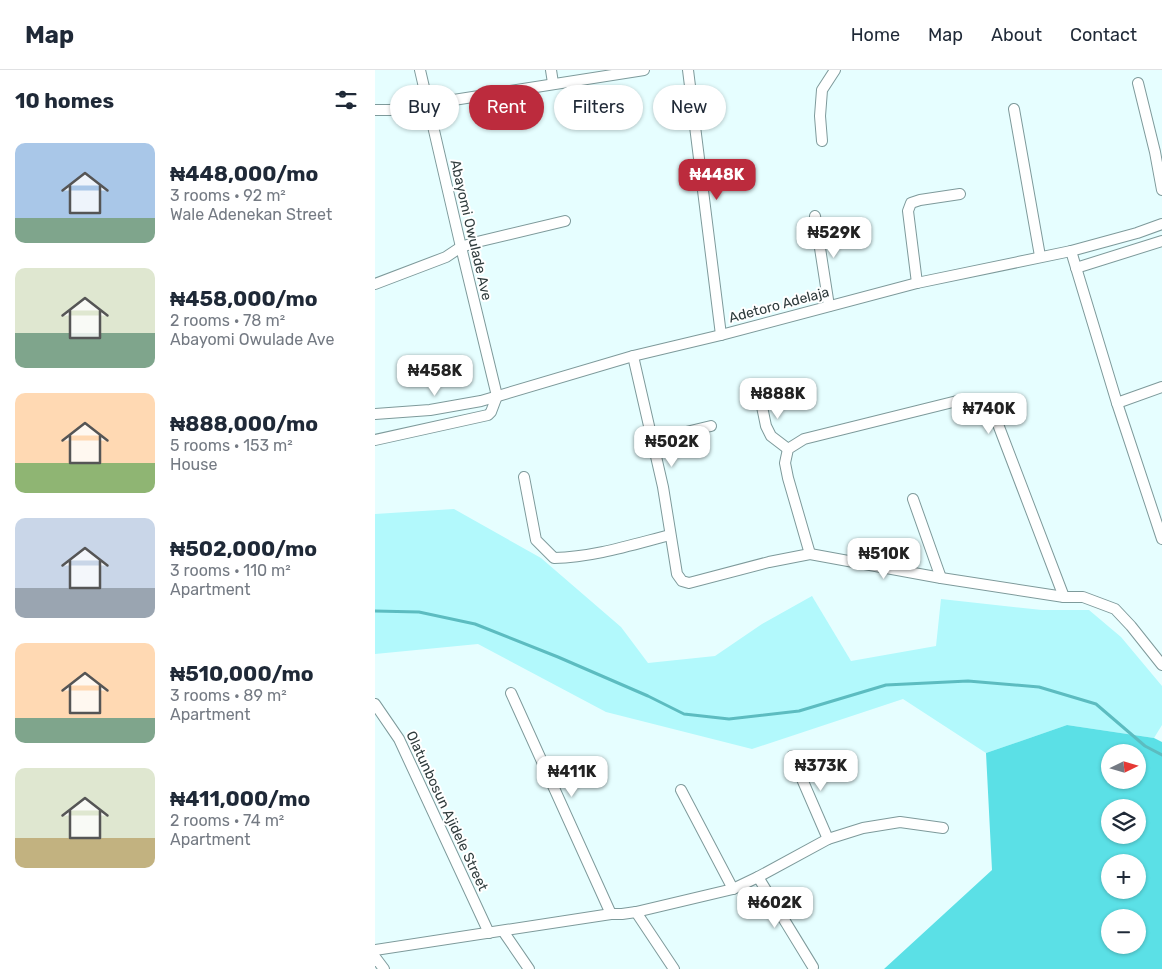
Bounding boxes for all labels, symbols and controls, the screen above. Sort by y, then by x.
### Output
text: Map [25,21,74,49]
text: Home [851,24,900,46]
text: Map [928,24,963,46]
text: About [991,24,1042,46]
text: Contact [1070,24,1137,46]
chip: Buy [390,85,459,130]
chip: Rent [469,85,544,130]
chip: Filters [554,85,643,130]
chip: New [653,85,726,130]
icon: filters [332,86,360,114]
text: 10 homes [15,88,114,113]
street label: Abayomi Owulade Ave [447,158,495,302]
pin: ₦448K [682,158,752,201]
text: ₦448,000/mo [170,161,318,186]
icon: home [55,163,115,223]
text: ₦448K [690,165,744,184]
text: 3 rooms · 92 m² [170,186,286,205]
text: Wale Adenekan Street [170,205,332,224]
pin: ₦529K [799,216,869,259]
text: ₦529K [807,223,861,242]
street label: Adetoro Adelaja [727,283,831,327]
text: ₦458,000/mo [170,286,318,311]
icon: home [55,288,115,348]
text: 2 rooms · 78 m² [170,311,285,330]
text: Abayomi Owulade Ave [170,330,334,349]
pin: ₦458K [400,354,470,397]
text: ₦458K [408,361,462,380]
pin: ₦888K [743,378,813,420]
text: ₦888K [751,384,805,403]
pin: ₦740K [954,392,1024,435]
text: ₦740K [963,399,1015,418]
text: ₦888,000/mo [170,411,318,436]
icon: home [55,413,115,473]
pin: ₦502K [637,426,707,468]
text: ₦502K [645,432,699,451]
text: 5 rooms · 153 m² [170,436,293,455]
text: House [170,455,217,474]
text: ₦502,000/mo [170,536,317,561]
icon: home [55,538,115,598]
pin: ₦510K [849,538,919,580]
text: ₦510K [858,544,910,563]
text: 3 rooms · 110 m² [170,561,291,580]
text: Apartment [170,580,250,599]
text: ₦510,000/mo [170,661,314,686]
icon: home [55,663,115,723]
text: 3 rooms · 89 m² [170,686,287,705]
text: Apartment [170,705,250,724]
street label: Olatunbosun Ajidele Street [402,728,492,894]
north arrow [1101,744,1146,789]
map controls [1101,744,1146,954]
pin: ₦373K [786,750,856,792]
pin: ₦411K [537,756,607,798]
text: ₦373K [795,756,847,775]
text: ₦411K [548,762,596,781]
text: ₦411,000/mo [170,786,310,811]
icon: home [55,788,115,848]
button: layers [1101,799,1146,844]
text: 2 rooms · 74 m² [170,811,284,830]
text: Apartment [170,830,250,849]
button: + [1101,854,1146,899]
pin: ₦602K [740,886,810,929]
text: ₦602K [748,893,802,912]
button: − [1101,909,1146,954]

